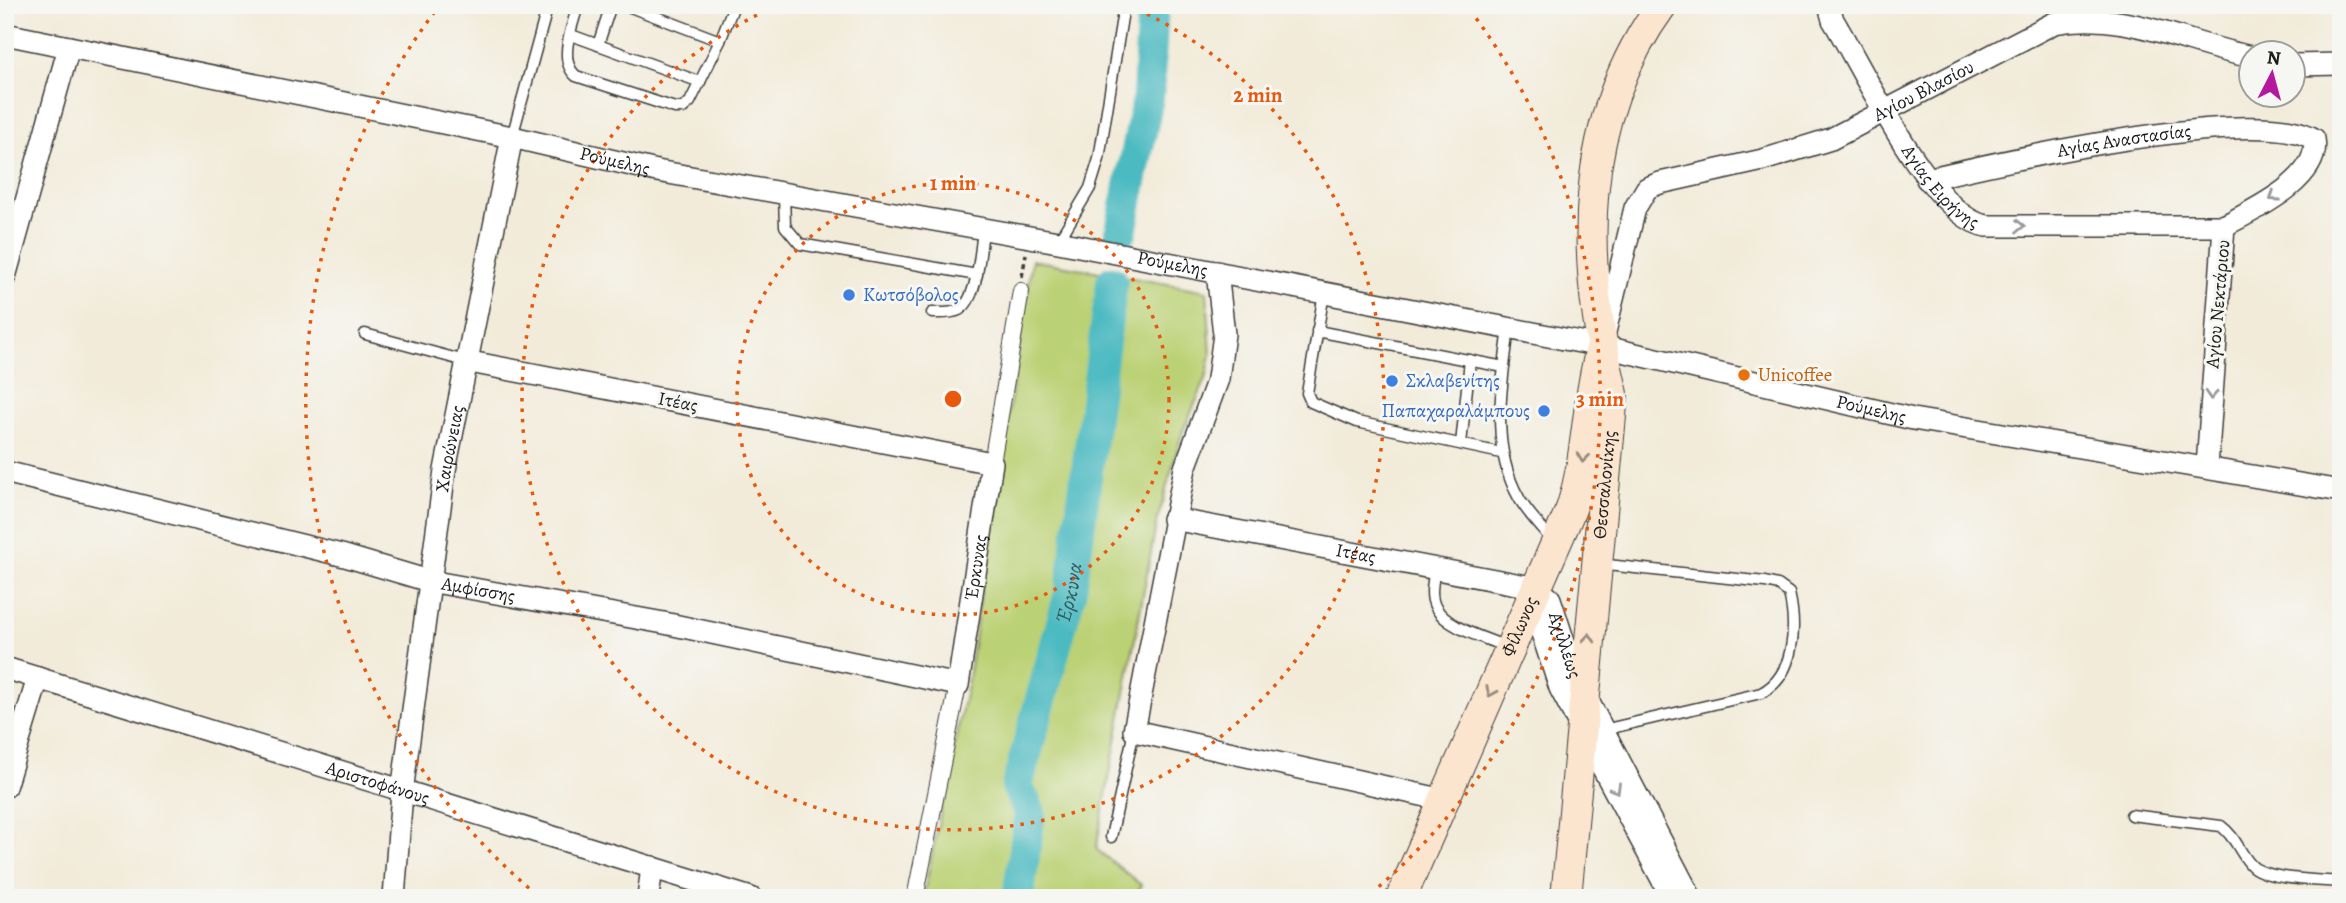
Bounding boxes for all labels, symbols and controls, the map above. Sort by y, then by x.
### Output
north arrow [2238,38,2308,108]
text: N [2265,44,2282,72]
street label: Αγίου Βλασίου [1868,54,1978,128]
text: 2 min [1233,81,1283,109]
street label: Αγίας Αναστασίας [2054,118,2192,164]
street label: Αγίας Ειρήνης [1895,139,1983,235]
street label: Ρούμελης [577,140,653,182]
text: 1 min [930,169,977,197]
one-way arrow [2269,189,2282,201]
one-way arrow [2015,218,2026,234]
street label: Αγίου Νεκτάριου [2199,239,2237,370]
street label: Ρούμελης [1135,244,1210,283]
place label: Κωτσόβολος [863,282,959,308]
marker: Κωτσόβολος [841,287,857,303]
place label: Unicoffee [1758,362,1832,388]
marker: Unicoffee [1736,367,1752,383]
place label: Σκλαβενίτης [1406,368,1500,394]
marker: Σκλαβενίτης [1384,373,1400,389]
street label: Ιτέας [656,385,700,419]
text: 3 min [1576,385,1624,413]
centre of rings [941,387,965,411]
street label: Ρούμελης [1834,388,1909,430]
one-way arrow [2204,390,2219,401]
place label: Παπαχαραλάμπους [1382,398,1530,424]
street label: Χαιρώνειας [429,403,471,494]
marker: Παπαχαραλάμπους [1536,403,1552,419]
street label: Θεσσαλονίκης [1587,429,1623,540]
one-way arrow [1576,453,1591,464]
street label: Έρκυνας [958,533,994,602]
street label: Ιτέας [1334,537,1378,570]
water label: Έρκυνα [1048,561,1089,628]
street label: Αμφίσσης [439,570,517,609]
street label: Φίλωνος [1495,592,1544,661]
street label: Αχιλλέως [1542,608,1588,682]
one-way arrow [1581,633,1596,644]
one-way arrow [1485,684,1499,697]
street label: Αριστοφάνους [322,754,433,811]
one-way arrow [1607,782,1620,795]

